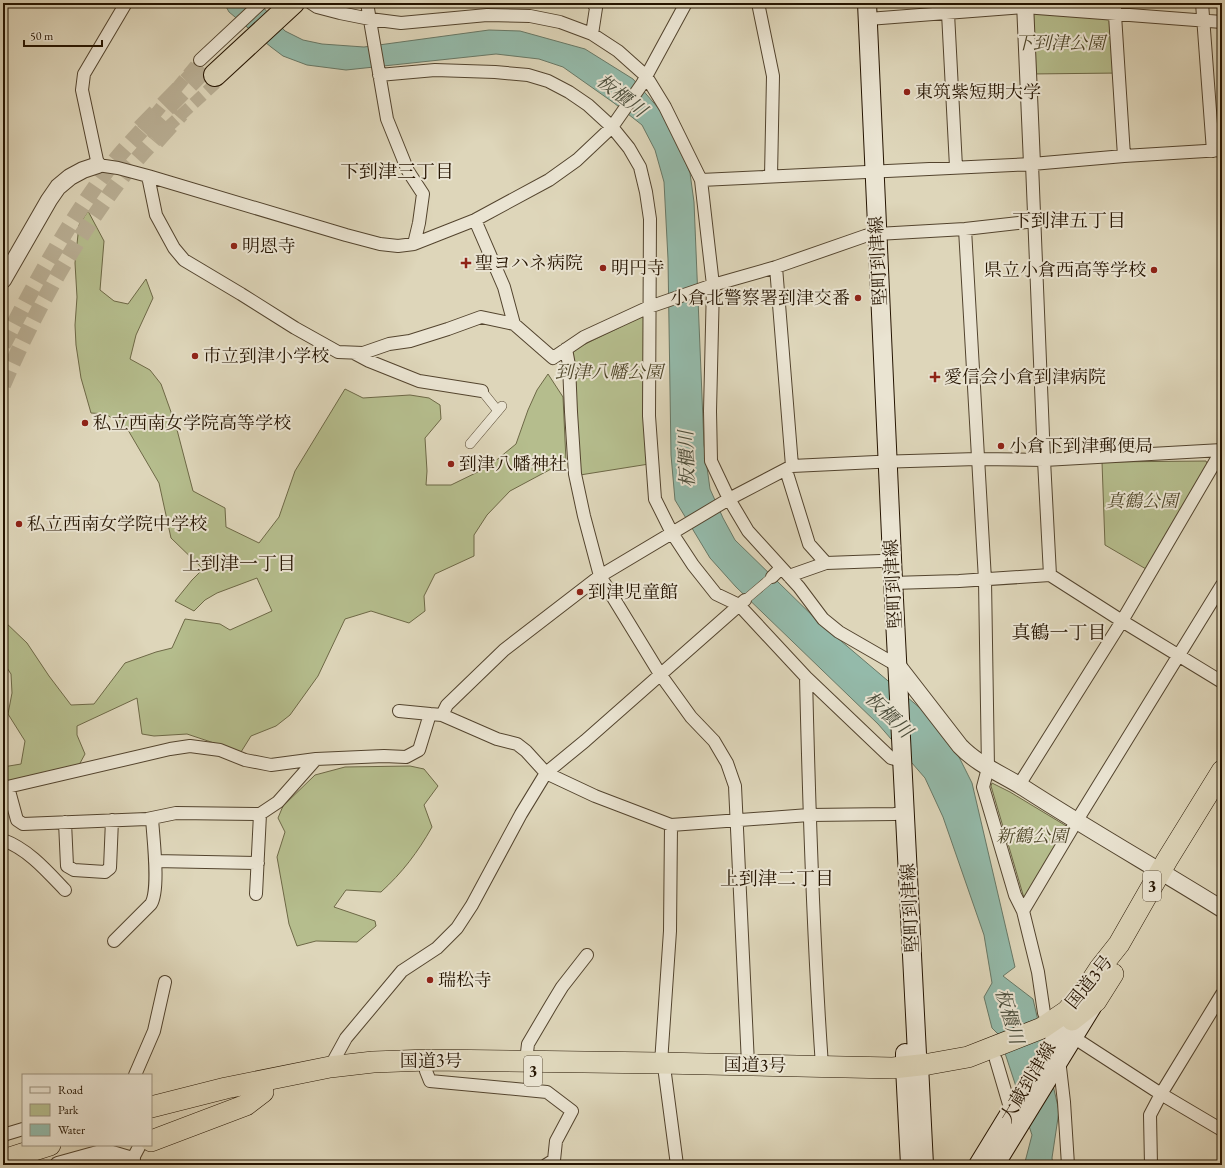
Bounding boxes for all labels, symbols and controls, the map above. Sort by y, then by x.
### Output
scale bar [24,22,102,48]
text: 50 m [30,28,54,44]
park label: 下到津公園 [1015,31,1108,54]
water label: 板櫃川 [592,68,653,124]
place label: 東筑紫短期大学 [915,80,1041,103]
marker: 東筑紫短期大学 [902,87,912,97]
district label: 下到津三丁目 [340,159,454,184]
district label: 下到津五丁目 [1012,208,1126,233]
street label: 堅町到津線 [864,215,891,307]
place label: 明恩寺 [242,234,296,257]
marker: 明恩寺 [229,241,239,251]
place label: 聖ヨハネ病院 [475,251,583,274]
place label: 明円寺 [611,256,665,279]
marker: 聖ヨハネ病院 [460,257,472,269]
place label: 県立小倉西高等学校 [984,258,1146,281]
marker: 明円寺 [598,263,608,273]
marker: 県立小倉西高等学校 [1149,265,1159,275]
place label: 小倉北警察署到津交番 [670,286,850,309]
marker: 小倉北警察署到津交番 [853,293,863,303]
place label: 市立到津小学校 [203,344,329,367]
marker: 市立到津小学校 [190,351,200,361]
park label: 到津八幡公園 [555,360,666,383]
place label: 愛信会小倉到津病院 [944,365,1106,388]
marker: 愛信会小倉到津病院 [929,371,941,383]
place label: 私立西南女学院高等学校 [93,411,291,434]
marker: 私立西南女学院高等学校 [80,418,90,428]
water label: 板櫃川 [673,428,700,488]
place label: 小倉下到津郵便局 [1009,434,1153,457]
marker: 小倉下到津郵便局 [996,441,1006,451]
place label: 到津八幡神社 [459,452,567,475]
marker: 到津八幡神社 [446,459,456,469]
park label: 真鶴公園 [1106,489,1181,512]
place label: 私立西南女学院中学校 [27,512,207,535]
marker: 私立西南女学院中学校 [14,519,24,529]
street label: 堅町到津線 [879,538,906,630]
district label: 上到津一丁目 [182,551,296,576]
place label: 到津児童館 [588,580,678,603]
marker: 到津児童館 [575,587,585,597]
district label: 真鶴一丁目 [1011,620,1107,645]
water label: 板櫃川 [859,686,919,745]
park label: 新鶴公園 [996,824,1071,847]
street label: 堅町到津線 [896,862,923,954]
district label: 上到津二丁目 [720,866,834,891]
road number: 3 [1143,871,1161,901]
street label: 国道3号 [1060,950,1117,1013]
place label: 瑞松寺 [438,968,492,991]
marker: 瑞松寺 [425,975,435,985]
water label: 板櫃川 [990,985,1030,1049]
street label: 大蔵到津線 [995,1037,1061,1126]
street label: 国道3号 [400,1049,462,1072]
street label: 国道3号 [723,1052,787,1077]
road number: 3 [524,1056,542,1086]
legend [22,1074,152,1146]
text: Road [58,1082,84,1098]
text: Park [58,1102,79,1118]
text: Water [58,1122,85,1138]

